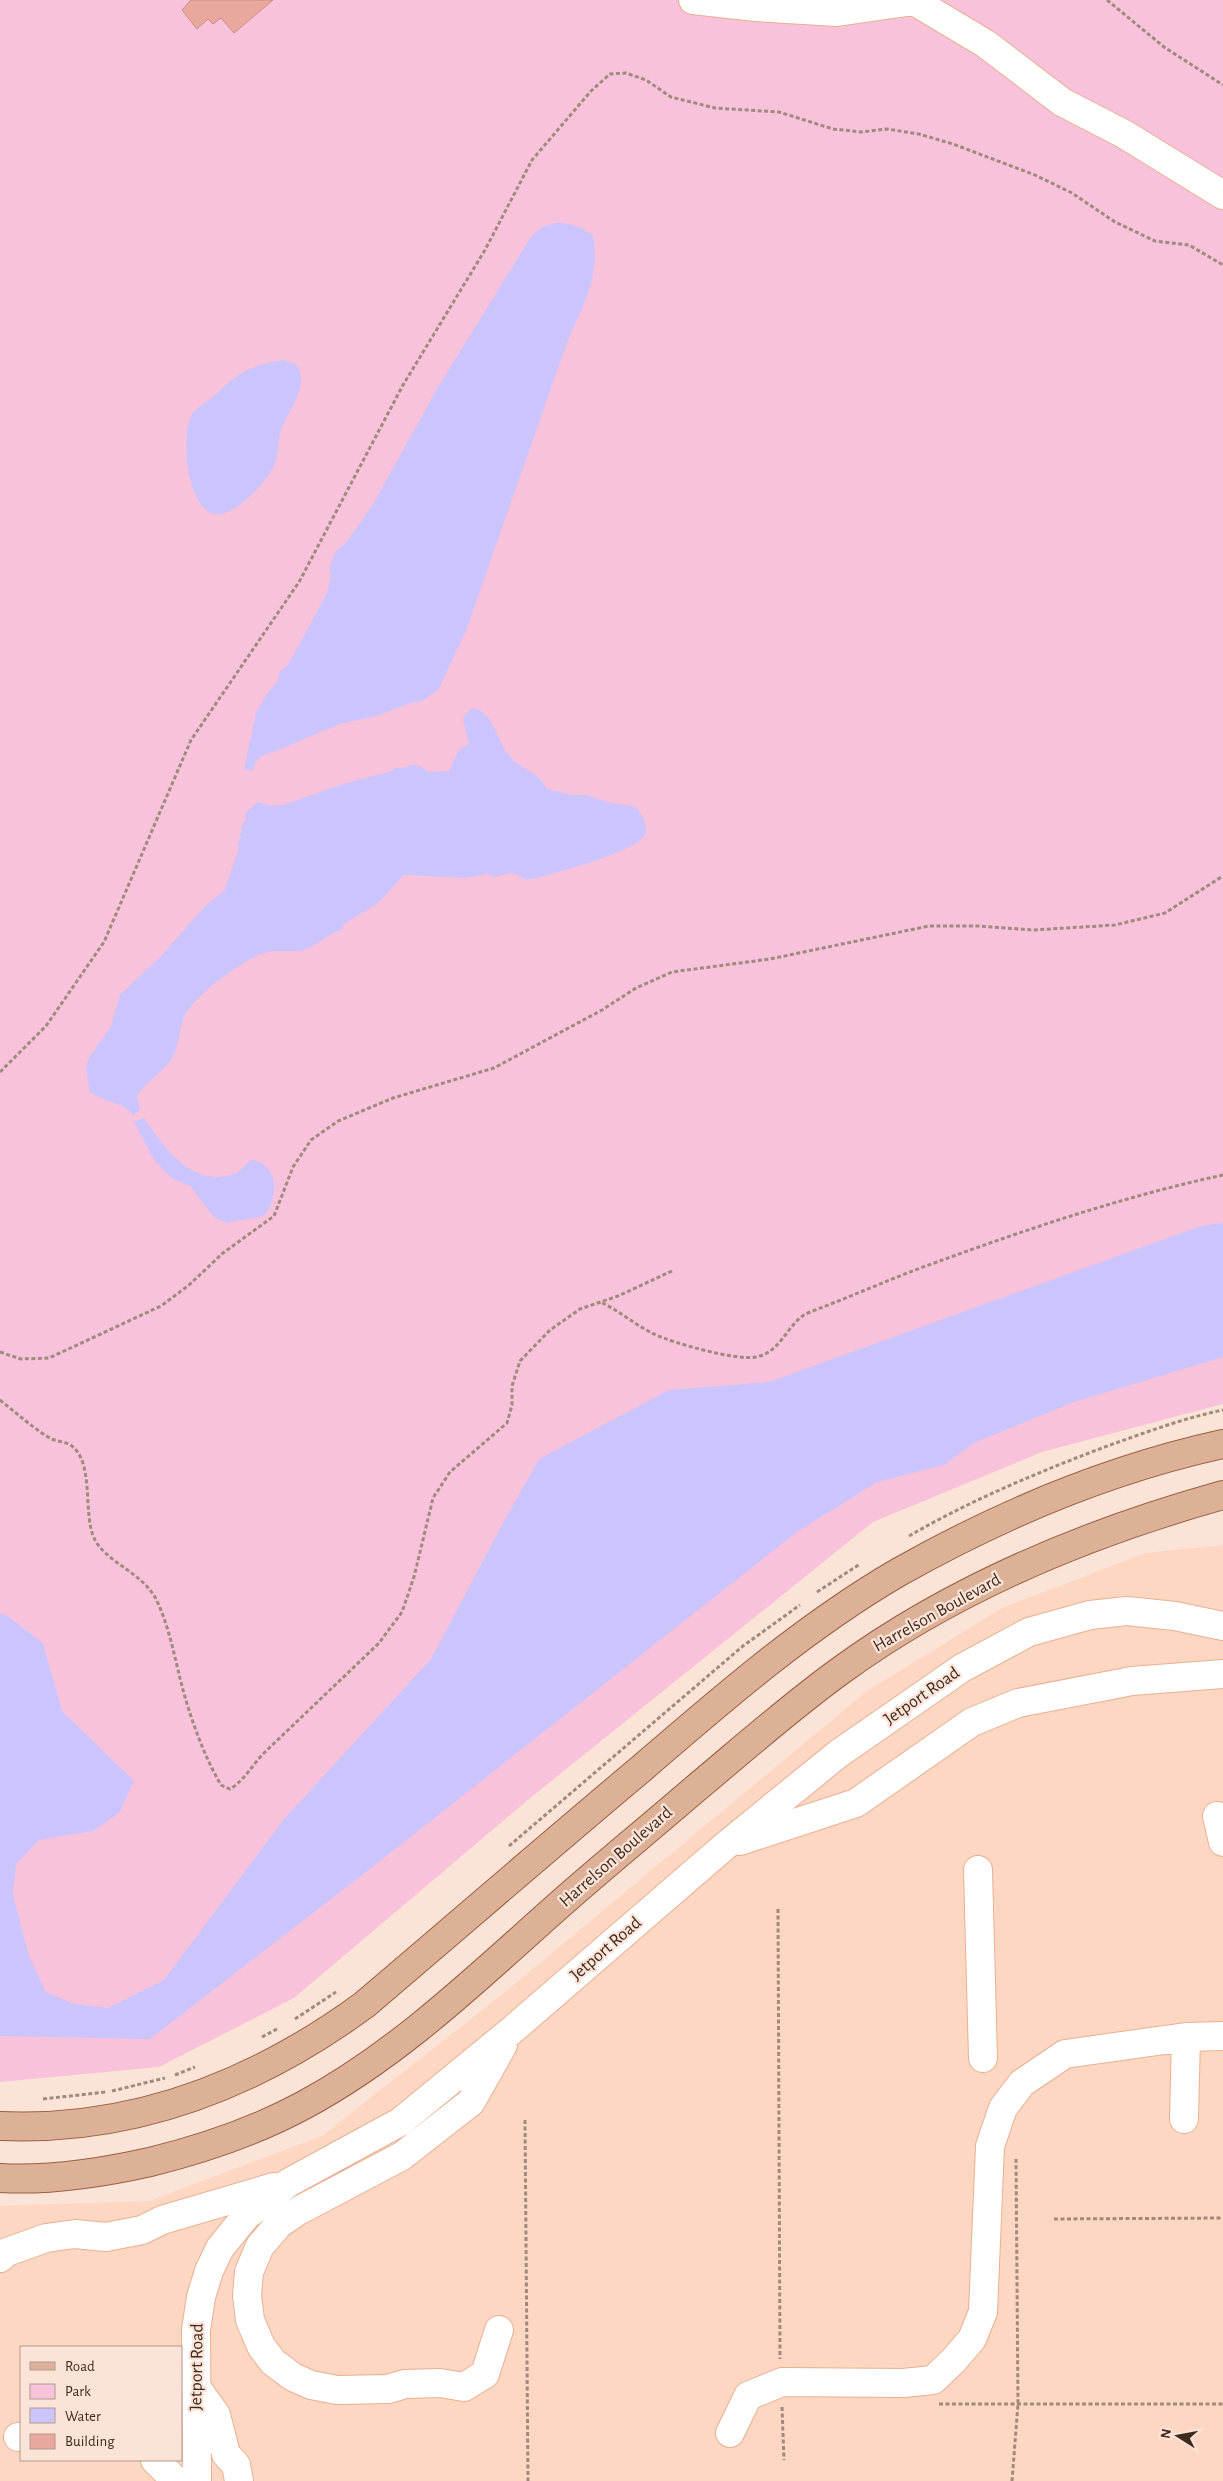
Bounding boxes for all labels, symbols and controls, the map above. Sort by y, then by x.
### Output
street label: Harrelson Boulevard [870,1570,1004,1656]
street label: Jetport Road [881,1664,963,1728]
street label: Harrelson Boulevard [556,1803,676,1911]
street label: Jetport Road [567,1914,645,1984]
street label: Jetport Road [187,2323,207,2411]
legend [20,2346,182,2461]
text: Road [65,2359,95,2374]
text: Park [65,2384,91,2399]
text: Water [65,2409,101,2424]
north arrow [1153,2411,1203,2461]
text: N [1158,2428,1174,2440]
text: Building [65,2434,115,2449]

